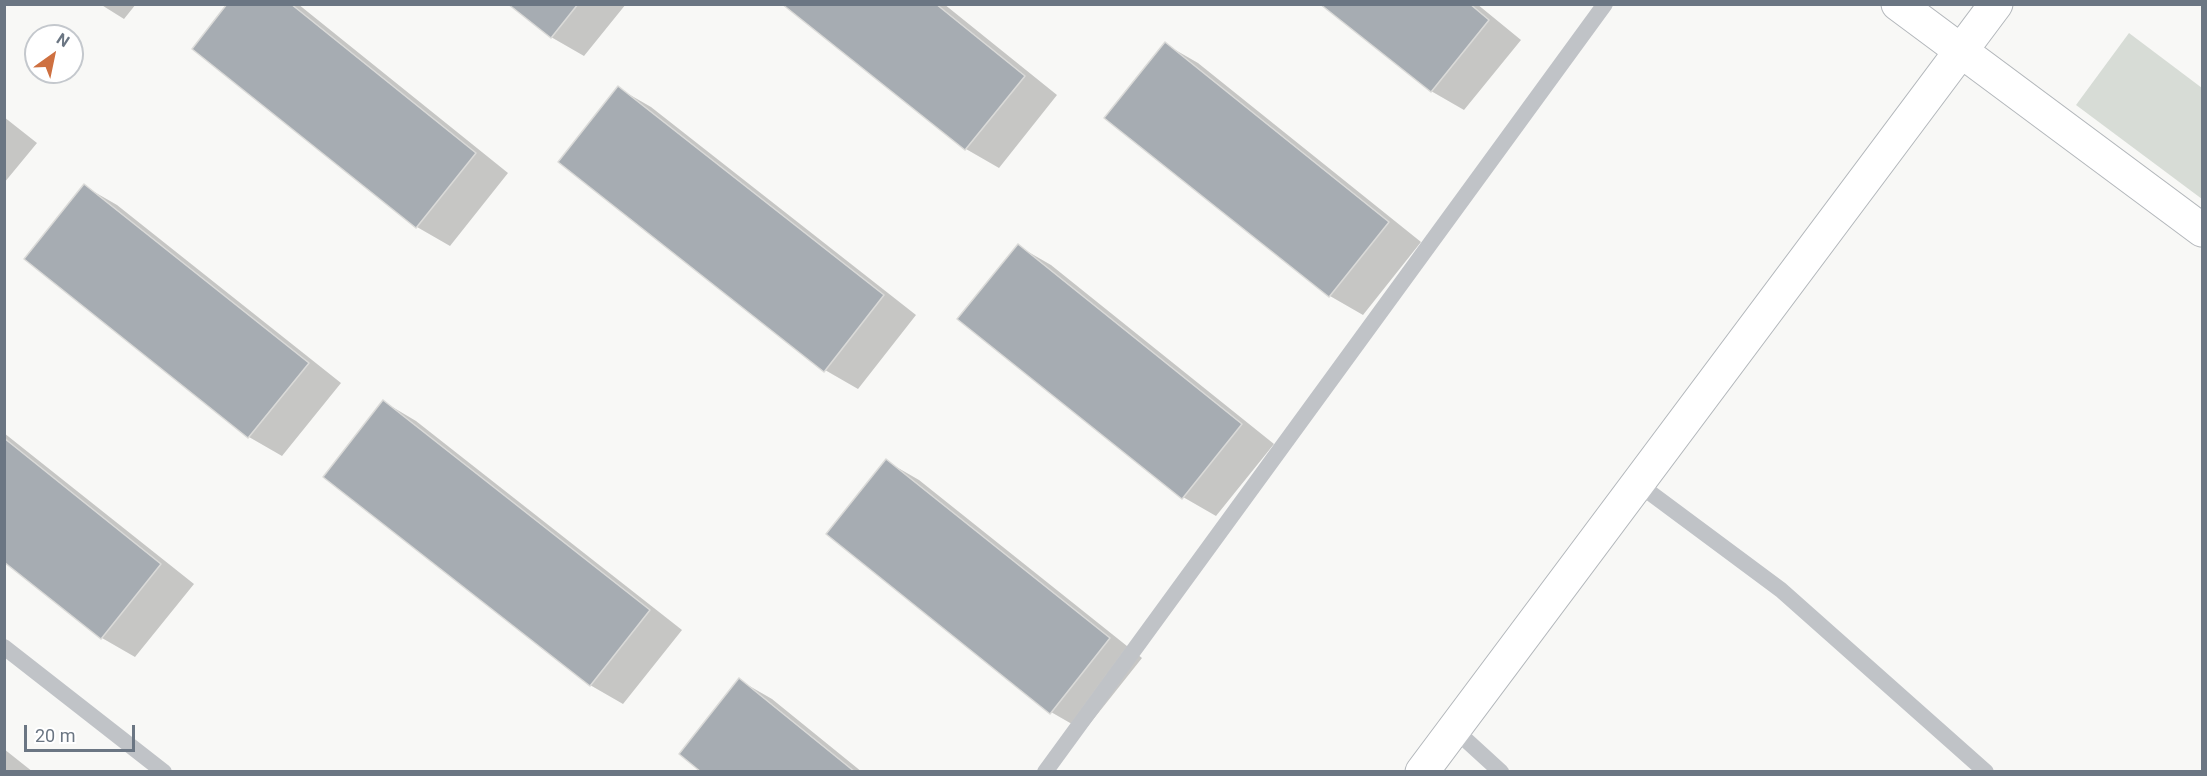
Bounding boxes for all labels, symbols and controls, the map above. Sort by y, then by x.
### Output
north arrow [24,24,84,84]
text: N [53,29,73,51]
scale bar [27,713,138,751]
text: 20 m [35,725,75,746]

